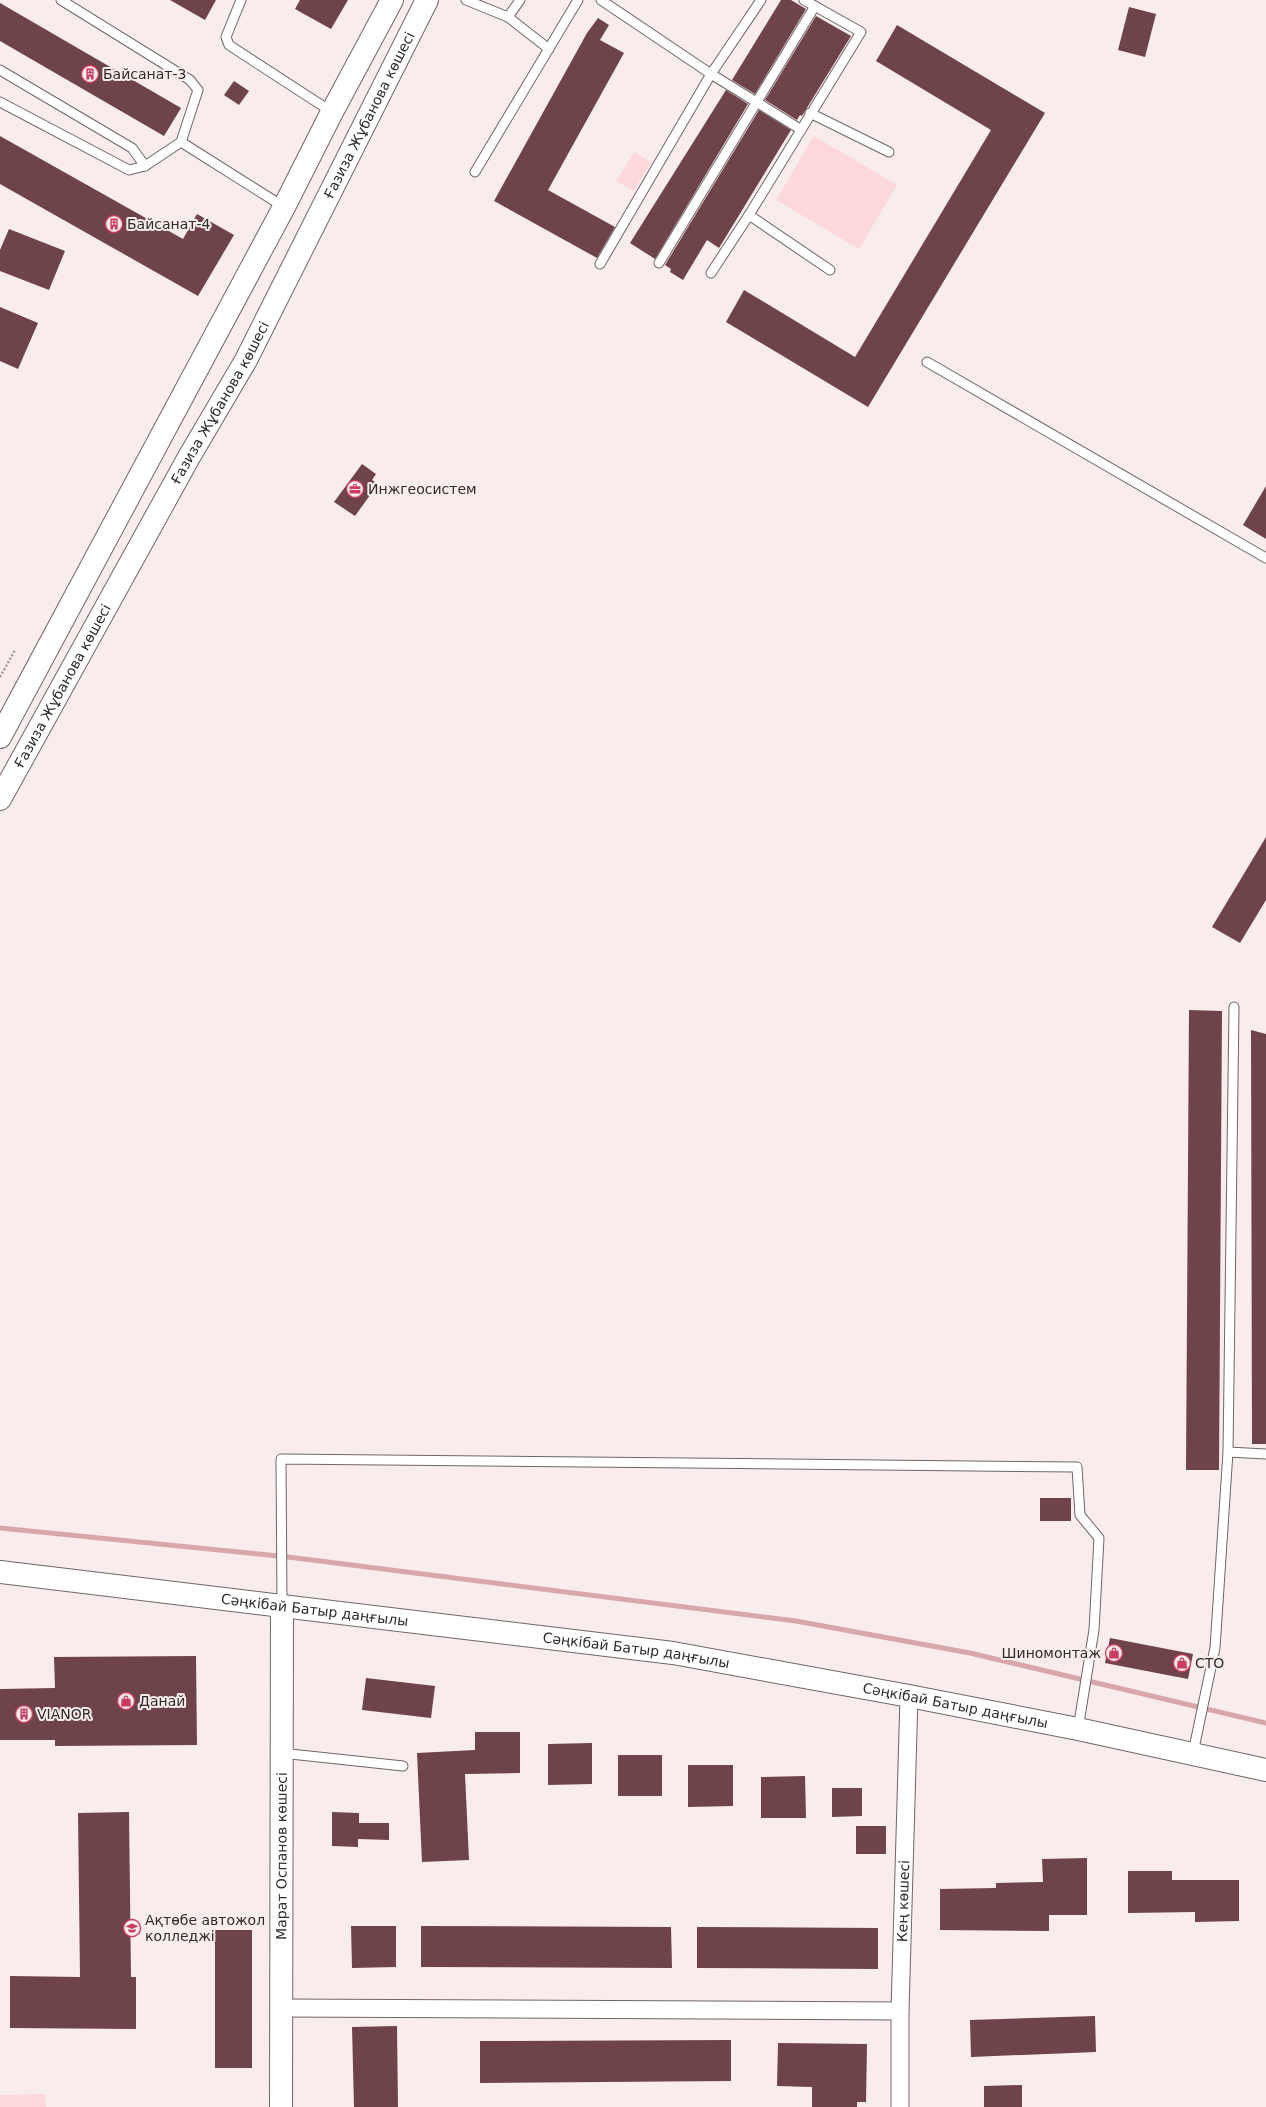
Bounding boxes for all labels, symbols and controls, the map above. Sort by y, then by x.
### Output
street label: Ғазиза Жұбанова көшесі [320,29,418,202]
building icon: Байсанат-3 [80,64,100,84]
place label: Байсанат-3 [103,66,186,82]
building icon: Байсанат-4 [104,214,124,234]
place label: Байсанат-4 [127,216,210,232]
street label: Ғазиза Жұбанова көшесі [167,319,272,487]
office icon: Инжгеосистем [345,479,365,499]
place label: Инжгеосистем [368,481,477,497]
street label: Ғазиза Жұбанова көшесі [11,601,114,771]
street label: Сәңкібай Батыр даңғылы [220,1591,409,1629]
street label: Сәңкібай Батыр даңғылы [542,1629,731,1671]
shop icon: Шиномонтаж [1104,1643,1124,1663]
place label: Шиномонтаж [1002,1645,1101,1661]
shop icon: СТО [1172,1653,1192,1673]
place label: СТО [1195,1655,1224,1671]
street label: Сәңкібай Батыр даңғылы [861,1680,1049,1731]
shop icon: Данай [116,1691,136,1711]
place label: Данай [139,1693,185,1709]
building icon: VIANOR [14,1704,34,1724]
place label: VIANOR [37,1706,92,1722]
street label: Марат Оспанов көшесі [273,1772,290,1940]
street label: Кең көшесі [894,1860,912,1942]
place label: Ақтөбе автожол колледжі [145,1912,265,1944]
school or university icon: Ақтөбе автожол колледжі [122,1918,142,1938]

